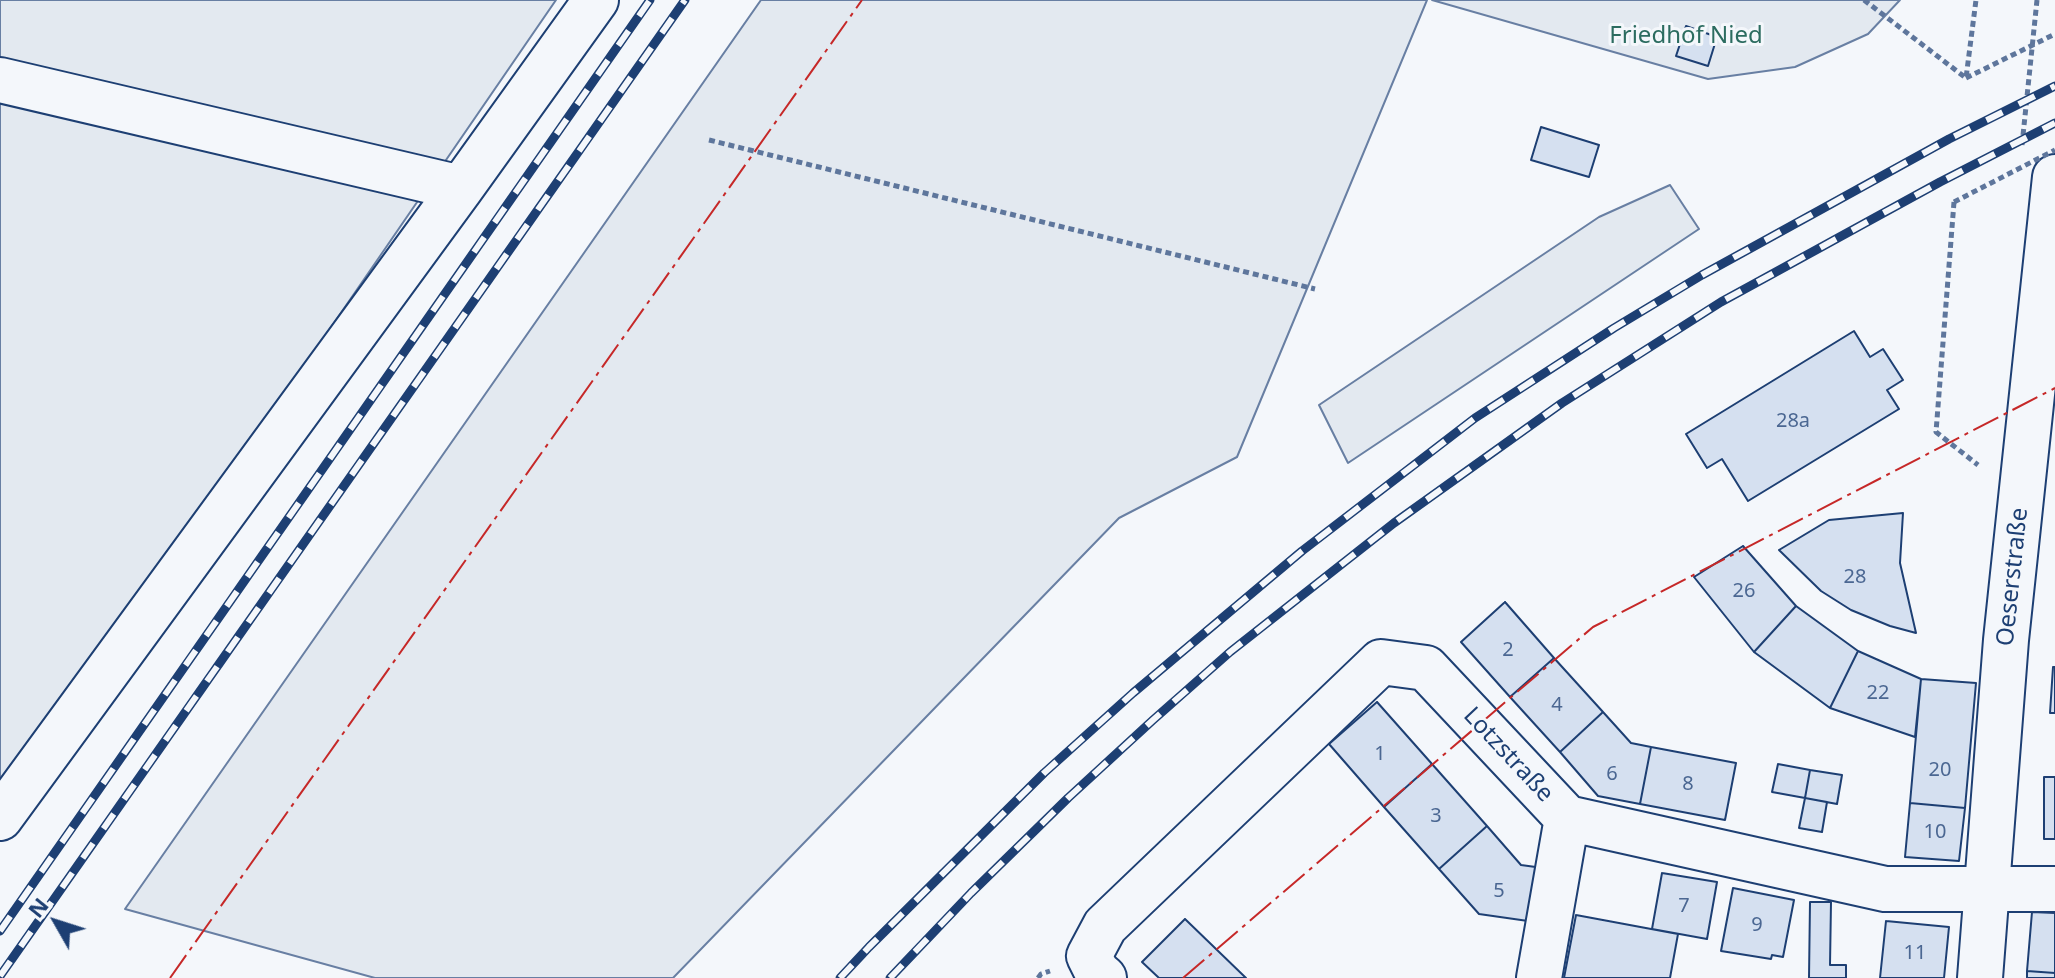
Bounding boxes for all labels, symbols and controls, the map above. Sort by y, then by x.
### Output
park label: Friedhof Nied [1609,22,1763,50]
house number: 28a [1776,409,1810,433]
street label: Oeserstraße [1991,506,2035,648]
house number: 28 [1844,565,1866,589]
house number: 26 [1733,579,1755,603]
house number: 2 [1502,638,1514,662]
house number: 22 [1867,681,1889,705]
house number: 4 [1551,693,1563,717]
street label: Lotzstraße [1457,702,1559,808]
house number: 1 [1374,742,1386,766]
house number: 20 [1929,758,1951,782]
house number: 6 [1606,762,1618,786]
house number: 8 [1682,772,1694,796]
house number: 3 [1430,804,1442,828]
house number: 10 [1924,820,1946,844]
house number: 5 [1493,879,1505,903]
north arrow [16,882,96,962]
text: N [20,891,55,923]
house number: 7 [1678,894,1690,918]
house number: 9 [1751,913,1763,937]
house number: 11 [1904,941,1926,965]

